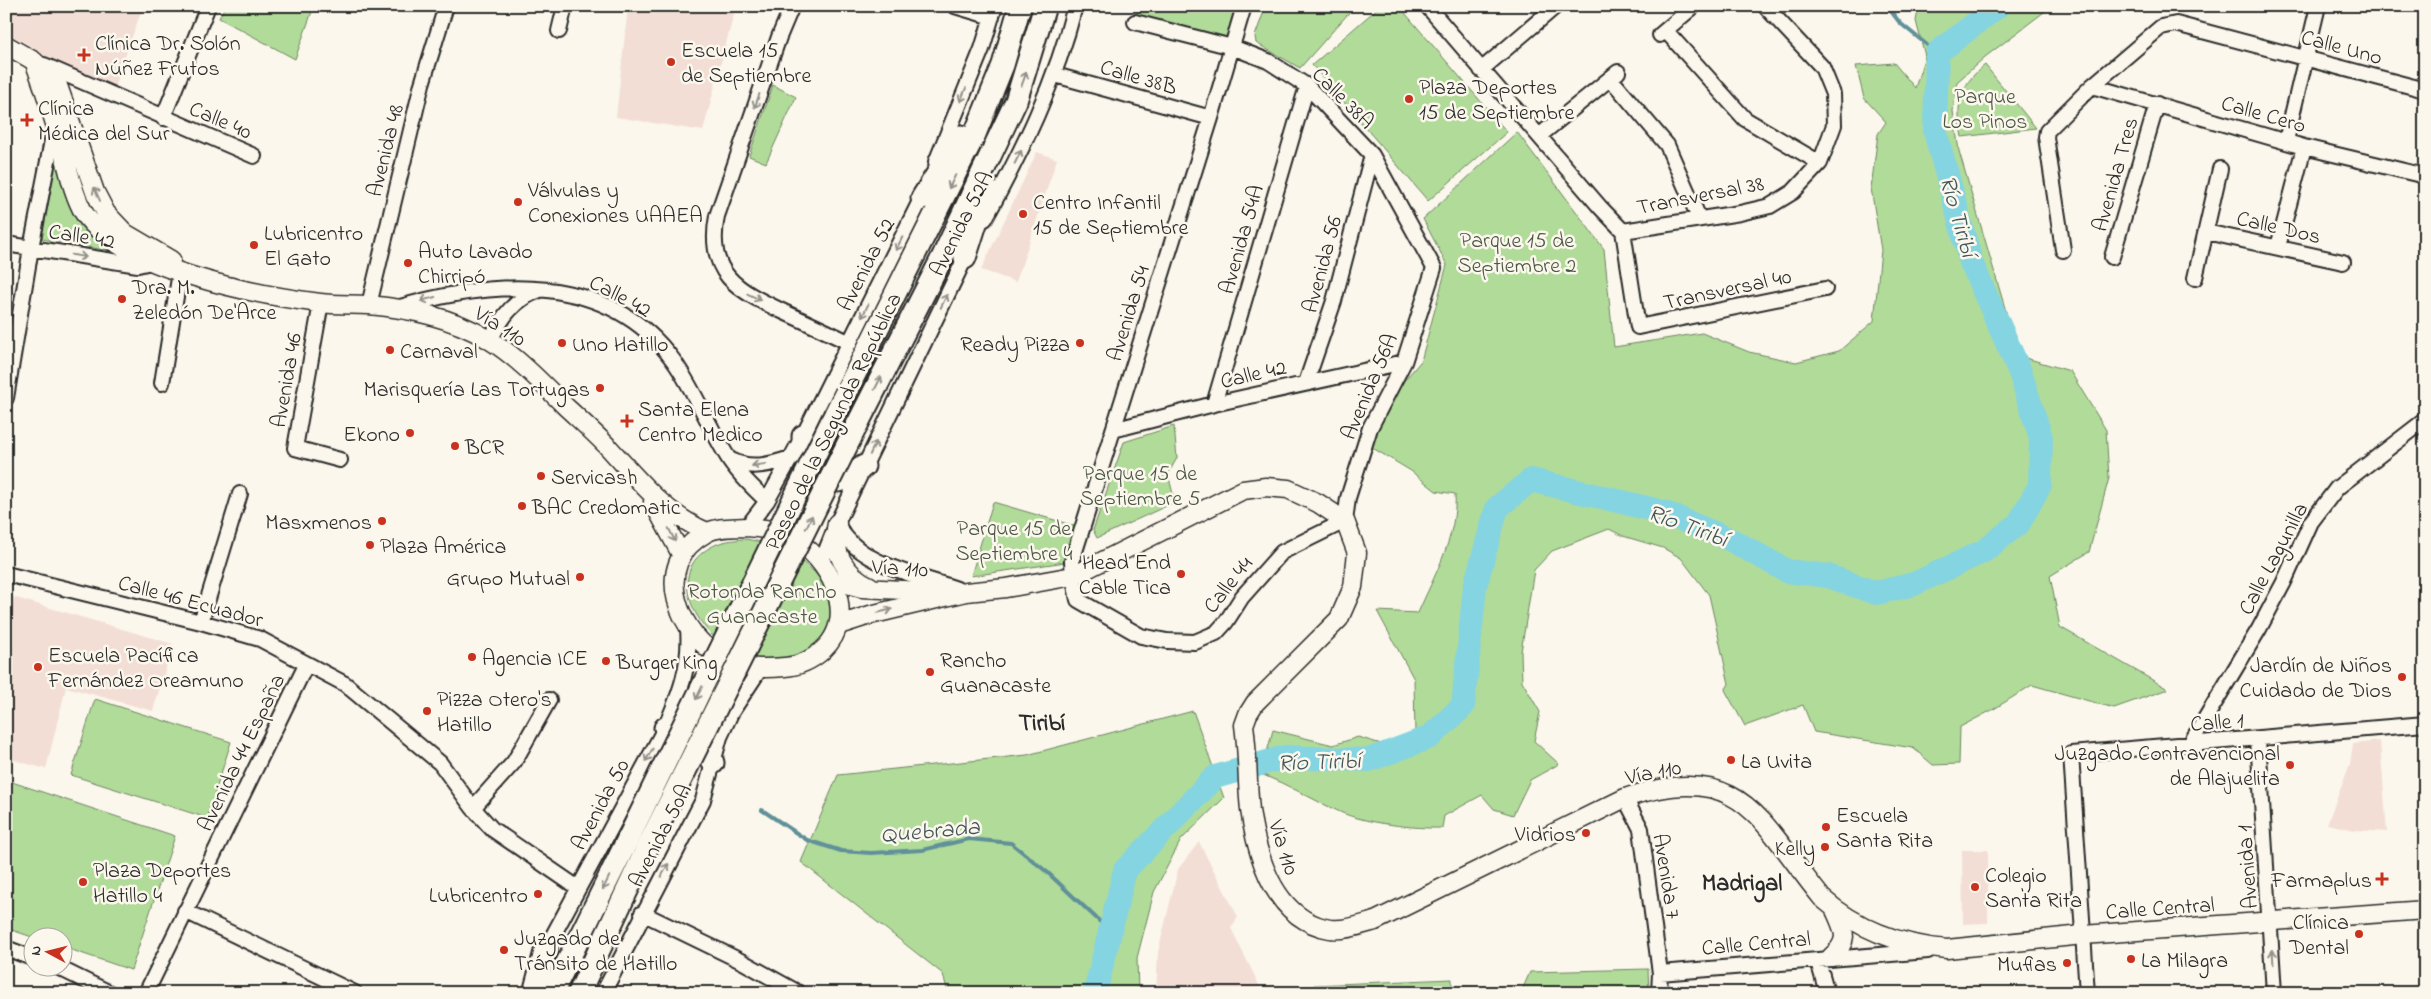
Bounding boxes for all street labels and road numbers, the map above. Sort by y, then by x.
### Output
street label: Calle Uno [2297,23,2385,75]
street label: Calle 38B [1096,53,1181,105]
street label: Calle 38A [1303,60,1381,138]
street label: Calle Cero [2217,89,2309,143]
street label: Calle 40 [184,94,256,149]
street label: Avenida 48 [360,101,414,200]
street label: Avenida Tres [2085,114,2148,236]
street label: Avenida 52A [922,166,1003,282]
street label: Transversal 38 [1634,169,1767,225]
street label: Avenida 54A [1212,181,1274,298]
street label: Calle Dos [2233,204,2324,254]
street label: Avenida 56 [1296,212,1352,317]
street label: Avenida 52 [831,213,905,317]
street label: Calle 42 [46,217,117,259]
street label: Avenida 54 [1100,262,1160,366]
street label: Transversal 40 [1661,262,1795,320]
street label: Calle 42 [583,268,657,327]
street label: Paseo de la Segunda República [758,288,912,557]
street label: Vía 110 [466,299,532,356]
street label: Avenida 56A [1334,329,1408,445]
street label: Avenida 46 [264,330,312,431]
street label: Calle 42 [1218,353,1290,399]
street label: Calle Lagunilla [2232,497,2319,622]
street label: Calle 44 [1197,550,1262,621]
street label: Vía 110 [870,552,929,587]
street label: Calle 46 Ecuador [114,568,267,638]
street label: Avenida 44 España [191,669,295,838]
street label: Calle 1 [2189,706,2245,742]
street label: Vía 110 [1622,753,1684,795]
street label: Avenida 50 [564,754,639,857]
street label: Avenida 50A [622,779,702,894]
street label: Vía 110 [1258,815,1306,880]
street label: Avenida 1 [2230,824,2268,910]
street label: Avenida 7 [1642,831,1688,922]
street label: Calle Central [2105,890,2216,930]
street label: Calle Central [1700,924,1812,966]

